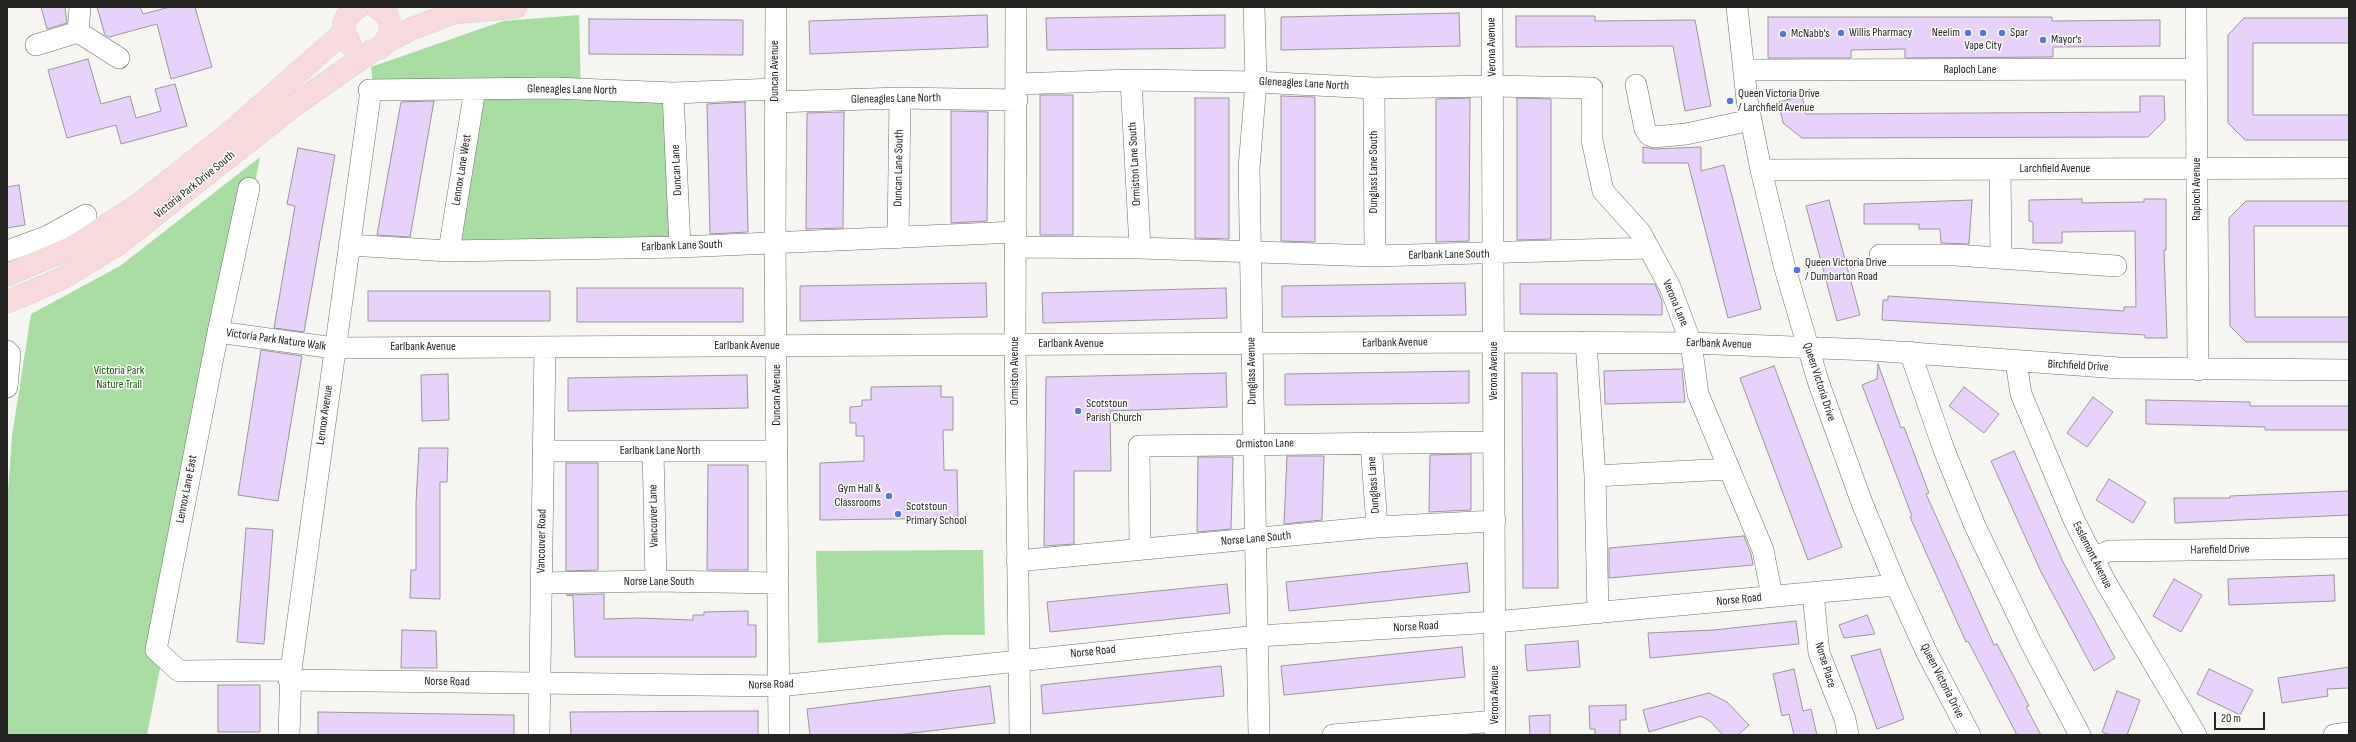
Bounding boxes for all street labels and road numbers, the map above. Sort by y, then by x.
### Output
street label: Verona Avenue [1484,17,1500,77]
street label: Duncan Avenue [768,40,782,102]
street label: Raploch Lane [1943,63,1997,77]
street label: Gleneagles Lane North [1259,74,1349,94]
street label: Gleneagles Lane North [527,82,617,98]
street label: Gleneagles Lane North [851,91,941,107]
street label: Ormiston Lane South [1126,122,1144,206]
street label: Duncan Lane South [891,129,907,207]
street label: Dunglass Lane South [1367,131,1381,213]
street label: Lennox Lane West [449,133,475,207]
street label: Duncan Lane [668,144,686,196]
street label: Victoria Park Drive South [152,148,238,222]
street label: Raploch Avenue [2190,157,2204,221]
street label: Larchfield Avenue [2020,162,2090,176]
street label: Earlbank Lane South [641,237,723,255]
street label: Earlbank Lane South [1408,247,1490,263]
street label: Verona Lane [1659,278,1691,328]
street label: Victoria Park Nature Walk [225,326,327,354]
street label: Earlbank Avenue [1362,335,1428,351]
street label: Earlbank Avenue [1686,336,1752,352]
street label: Ormiston Avenue [1008,337,1022,405]
street label: Earlbank Avenue [1038,337,1104,351]
street label: Dunglass Avenue [1244,337,1260,405]
street label: Earlbank Avenue [714,339,780,353]
street label: Earlbank Avenue [390,340,456,354]
street label: Verona Avenue [1487,341,1501,401]
street label: Queen Victoria Drive [1800,341,1838,423]
street label: Birchfield Drive [2047,357,2109,375]
street label: Duncan Avenue [770,364,784,426]
street label: Lennox Avenue [314,384,336,446]
street label: Ormiston Lane [1236,436,1294,452]
street label: Earlbank Lane North [620,444,700,458]
street label: Lennox Lane East [173,454,201,524]
street label: Dunglass Lane [1365,456,1383,514]
street label: Vancouver Lane [646,484,662,548]
street label: Vancouver Road [534,509,550,573]
street label: Esslemont Avenue [2069,519,2115,591]
street label: Norse Lane South [1220,529,1292,549]
street label: Harefield Drive [2190,542,2250,558]
street label: Norse Lane South [624,575,694,589]
street label: Norse Road [1716,590,1762,610]
street label: Norse Road [1393,619,1439,635]
street label: Norse Place [1811,640,1839,690]
street label: Queen Victoria Drive [1917,641,1967,721]
street label: Norse Road [1070,642,1116,662]
street label: Verona Avenue [1488,665,1502,725]
street label: Norse Road [424,674,470,690]
street label: Norse Road [748,677,794,693]

